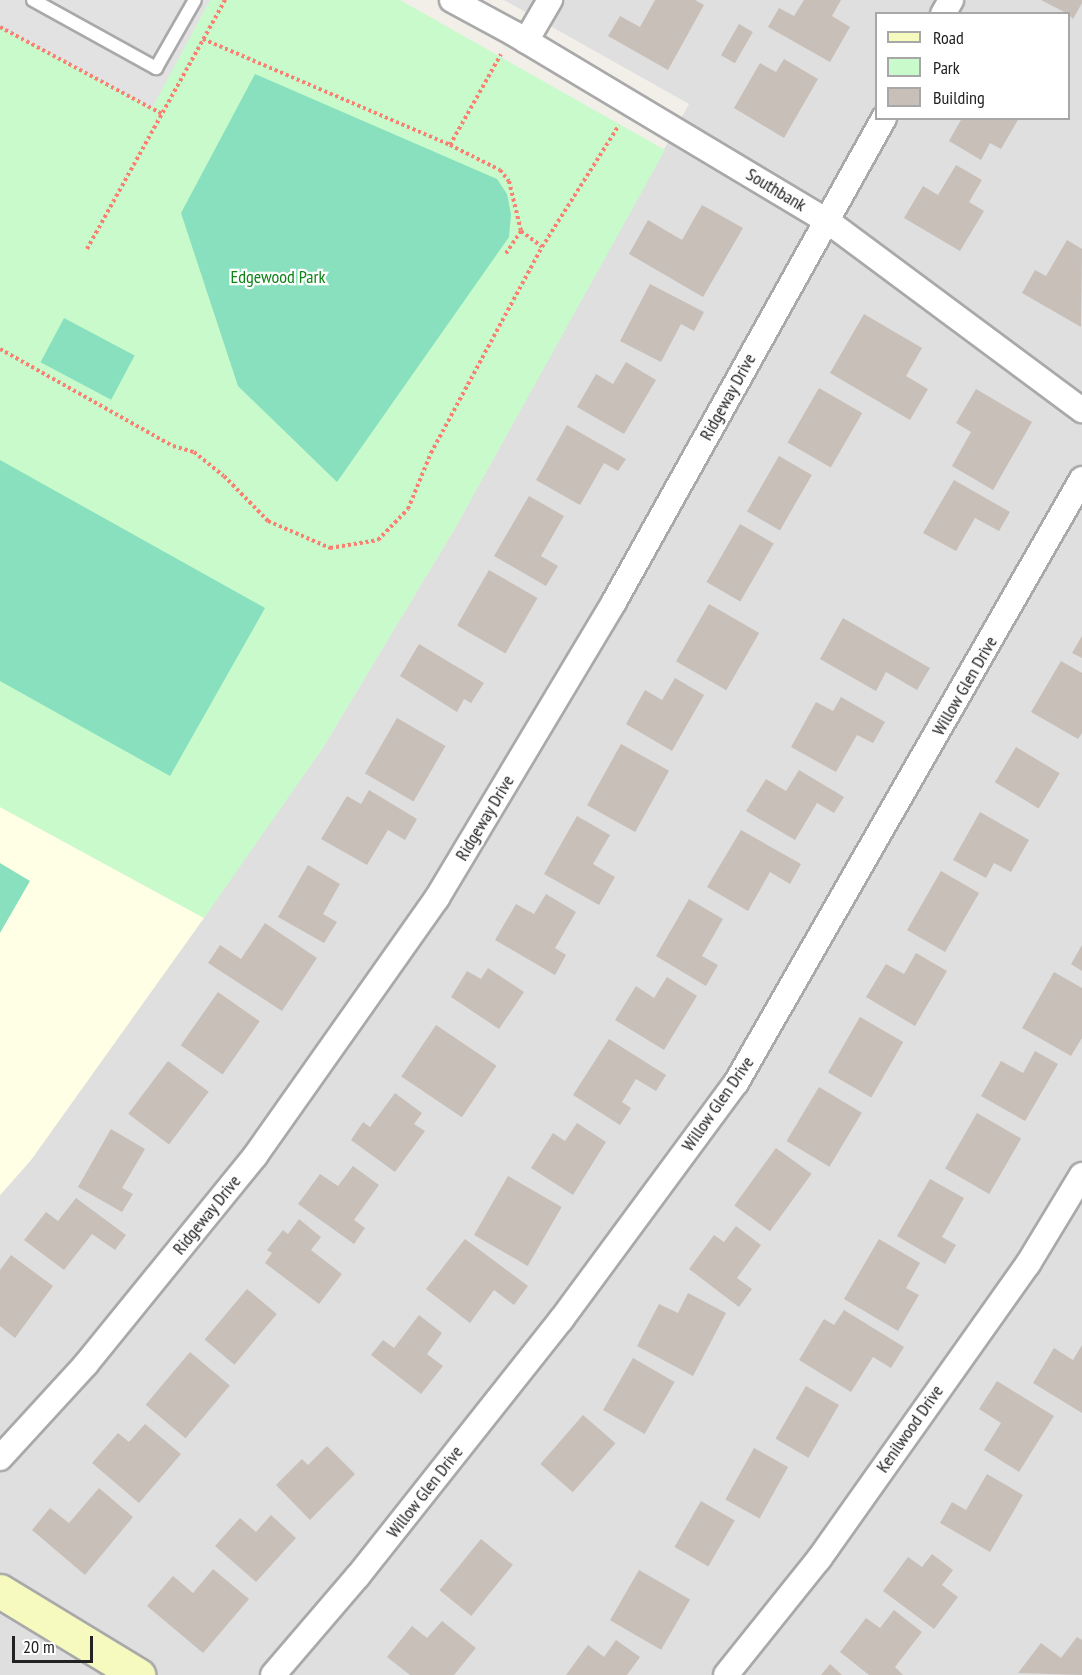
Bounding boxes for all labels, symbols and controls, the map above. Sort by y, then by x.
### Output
legend [875,12,1070,120]
text: Road [933,26,964,49]
text: Park [933,56,960,79]
text: Building [933,86,985,109]
street label: Southbank [742,164,810,216]
park label: Edgewood Park [231,266,325,288]
street label: Ridgeway Drive [695,350,761,444]
street label: Willow Glen Drive [928,632,1002,740]
street label: Ridgeway Drive [451,771,519,865]
street label: Willow Glen Drive [677,1052,759,1156]
street label: Ridgeway Drive [168,1171,246,1259]
street label: Kenilwood Drive [872,1381,948,1477]
street label: Willow Glen Drive [382,1441,468,1543]
scale bar [15,1624,96,1662]
text: 20 m [23,1635,55,1658]

